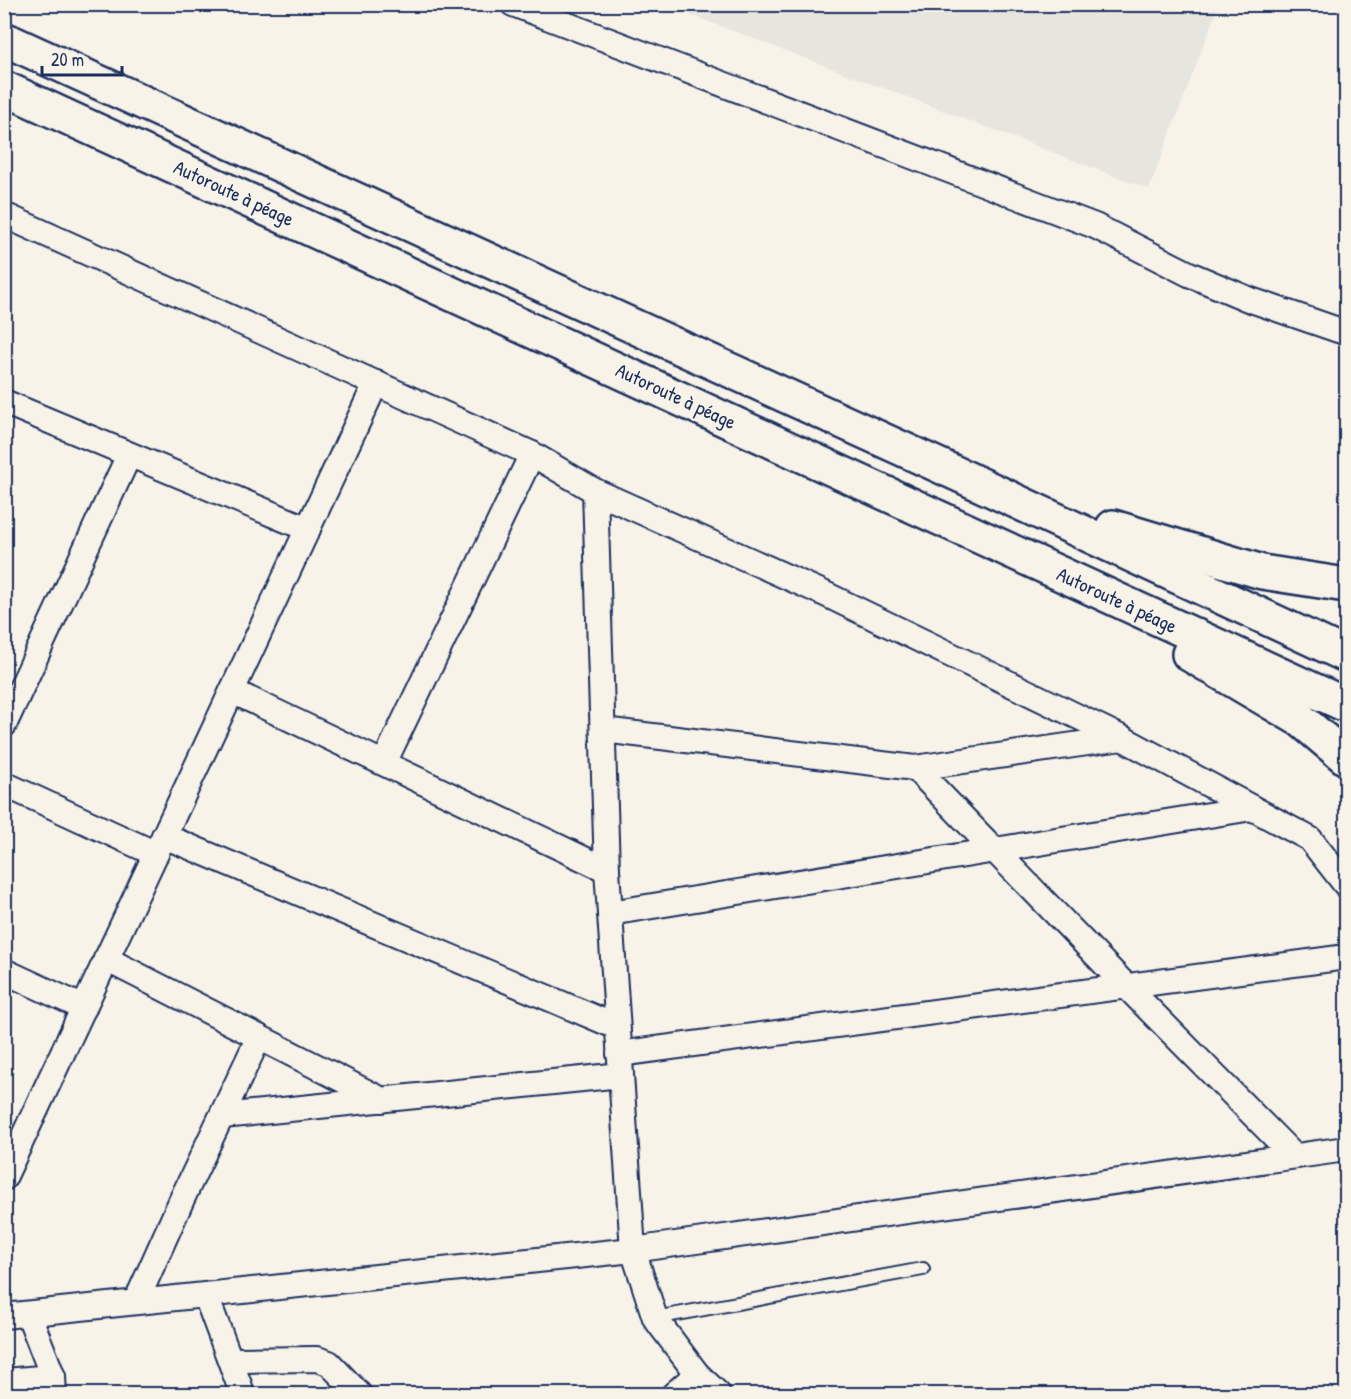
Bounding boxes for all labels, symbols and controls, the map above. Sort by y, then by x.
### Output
scale bar [42,39,122,77]
text: 20 m [51,47,84,72]
street label: Autoroute à péage [170,153,299,232]
street label: Autoroute à péage [612,356,741,435]
street label: Autoroute à péage [1053,560,1182,639]

